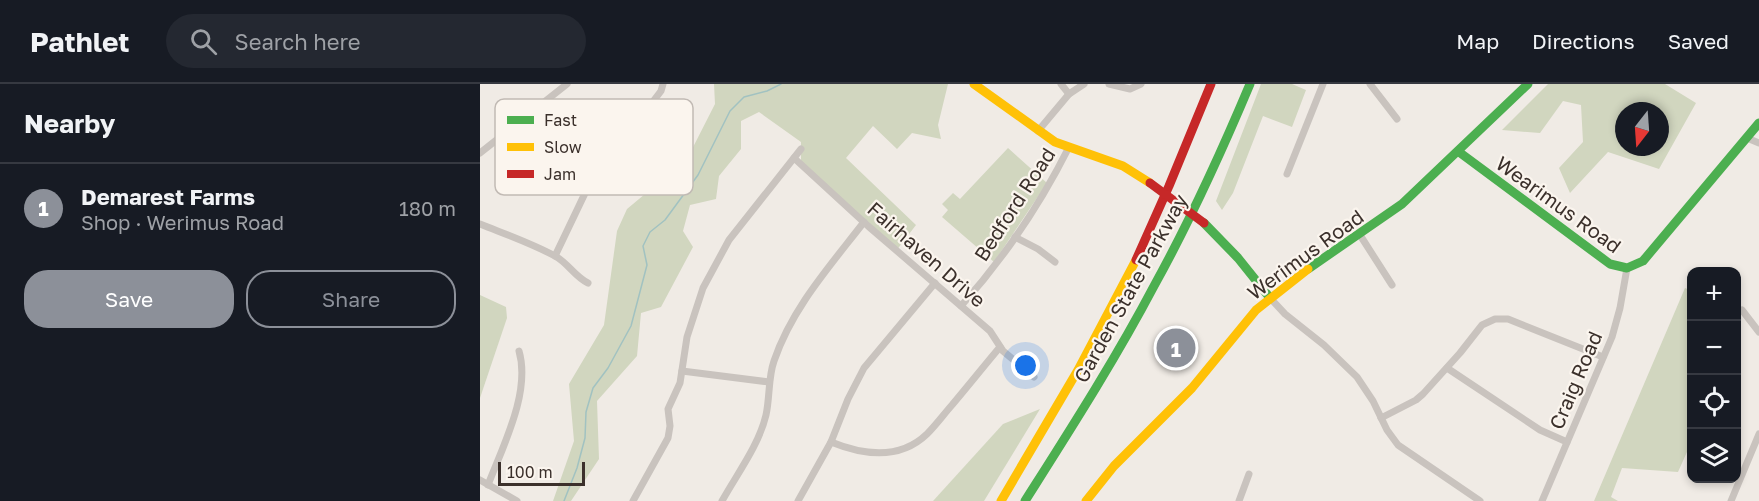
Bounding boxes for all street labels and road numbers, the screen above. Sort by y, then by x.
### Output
street label: Bedford Road [968,143,1060,265]
street label: Wearimus Road [1492,151,1626,257]
street label: Garden State Parkway [1068,190,1192,386]
street label: Fairhaven Drive [863,196,991,312]
street label: Werimus Road [1242,204,1368,304]
street label: Craig Road [1544,327,1606,433]

